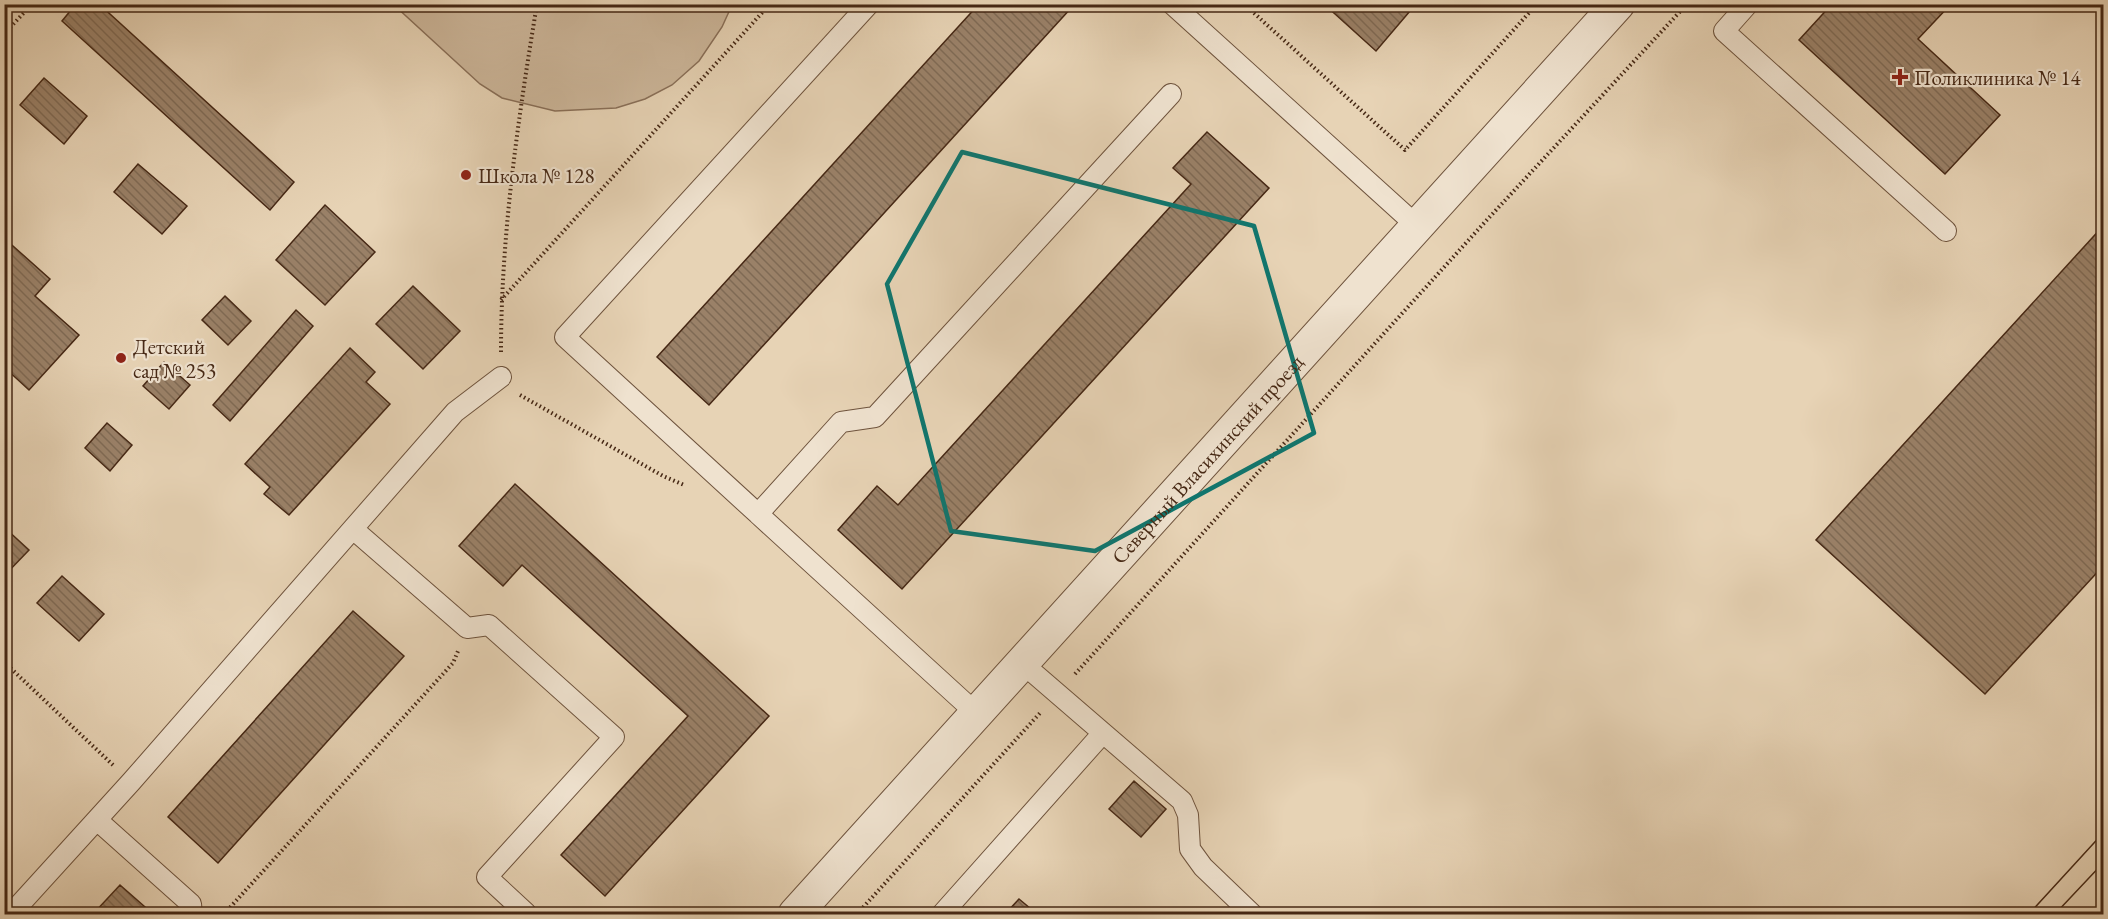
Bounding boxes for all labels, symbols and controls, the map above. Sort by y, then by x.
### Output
place label: Поликлиника № 14 [1914,64,2081,91]
marker: Поликлиника № 14 [1891,68,1909,86]
place label: Школа № 128 [478,162,595,189]
marker: Школа № 128 [459,168,473,182]
place label: Детский сад № 253 [133,333,216,384]
street label: Северный Власихинский проезд [1105,348,1309,569]
marker: Детский сад № 253 [114,351,128,365]

